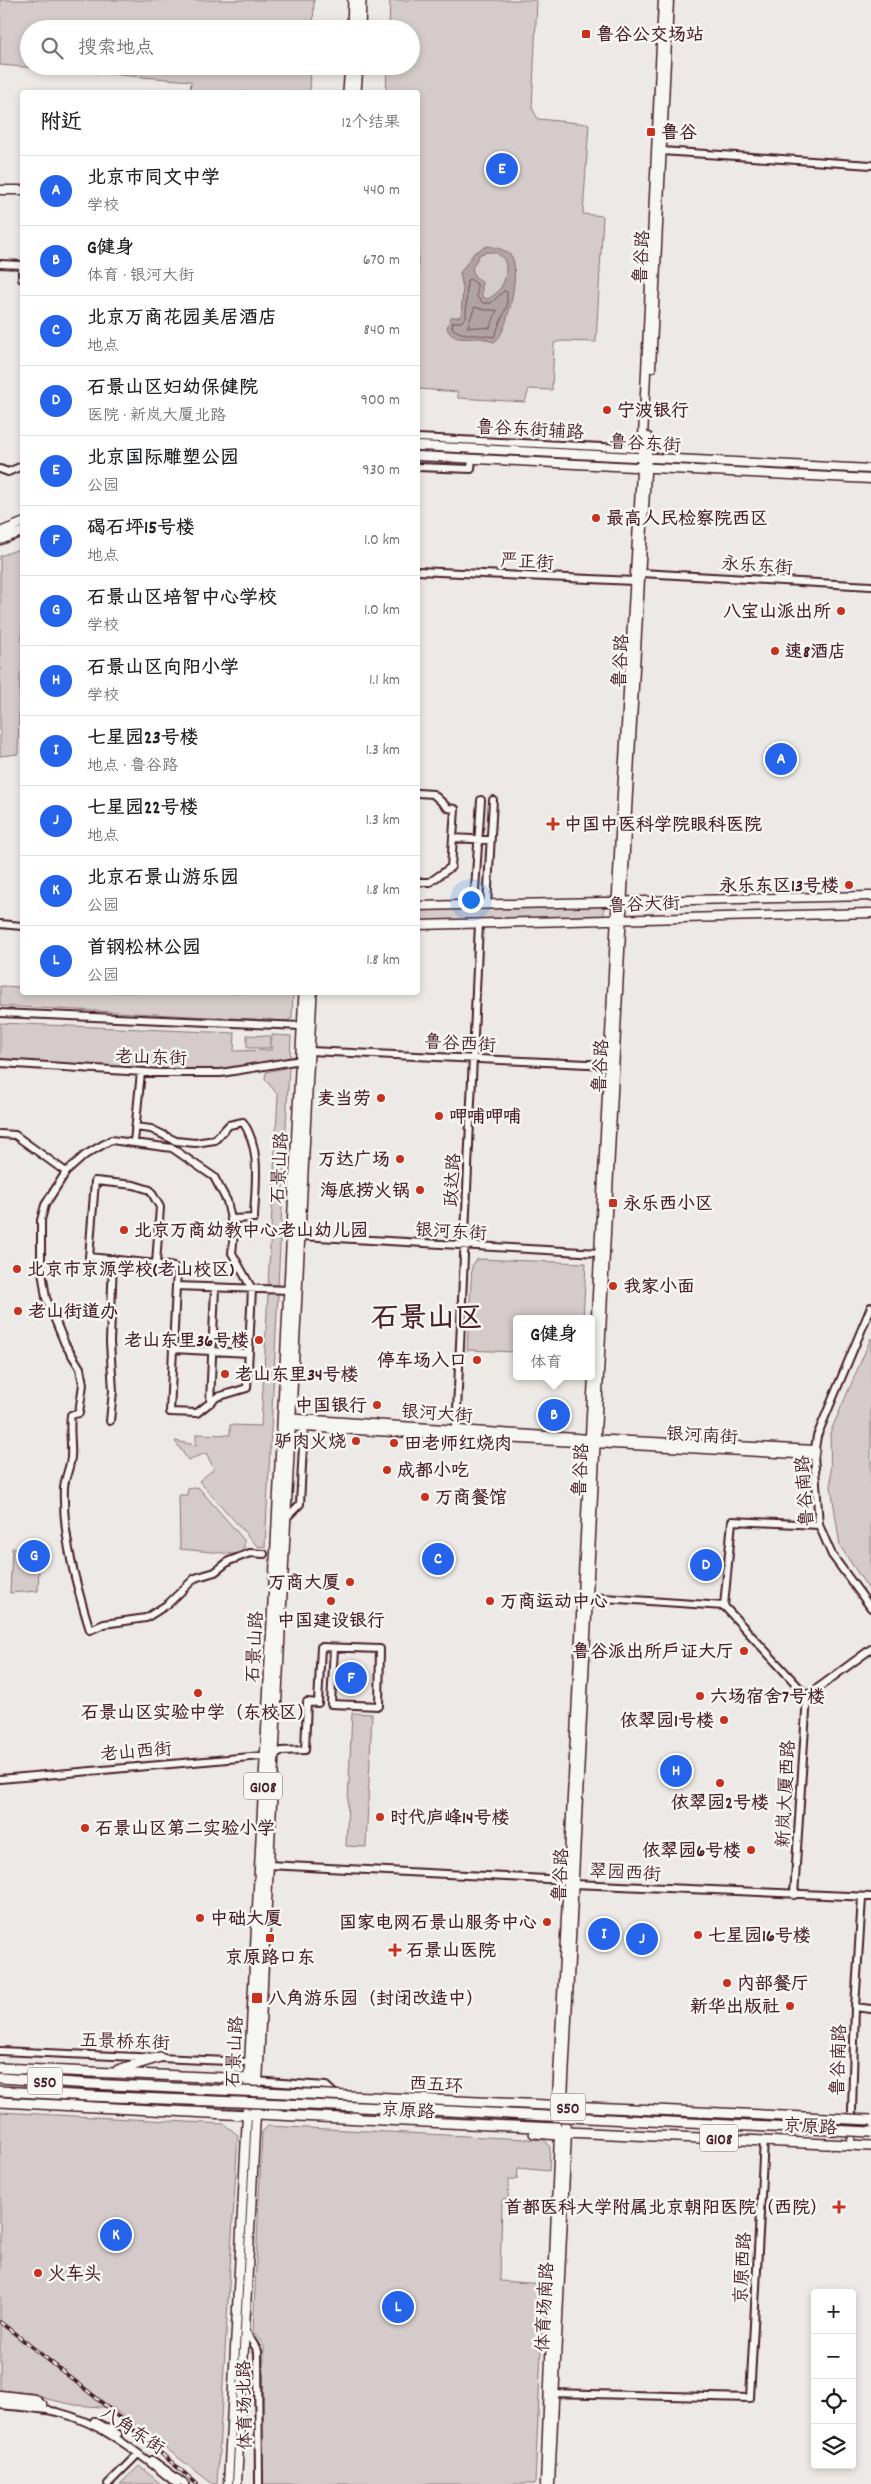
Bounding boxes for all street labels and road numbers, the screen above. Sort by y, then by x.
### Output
street label: 鲁谷路 [630,230,657,285]
street label: 鲁谷东街辅路 [475,416,584,447]
street label: 鲁谷东街 [608,431,681,460]
street label: 严正街 [499,550,554,577]
street label: 永乐东街 [720,553,794,582]
street label: 鲁谷路 [609,634,636,689]
street label: 鲁谷大街 [608,893,681,920]
street label: 鲁谷西街 [423,1031,496,1060]
street label: 鲁谷路 [589,1039,616,1094]
street label: 老山东街 [114,1046,187,1073]
street label: 石景山路 [267,1132,296,1205]
street label: 政达路 [441,1153,468,1208]
street label: 银河东街 [414,1219,487,1248]
street label: 银河大街 [400,1401,474,1430]
street label: 银河南街 [665,1423,738,1452]
street label: 鲁谷路 [569,1443,596,1498]
street label: 鲁谷南路 [792,1454,821,1528]
street label: 石景山路 [242,1611,271,1684]
street label: 老山西街 [99,1738,173,1769]
street label: 新岚大厦西路 [772,1740,803,1849]
road number: G108 [244,1772,282,1800]
street label: 鲁谷路 [549,1848,576,1903]
street label: 翠园西街 [588,1860,661,1889]
street label: 石景山路 [222,2016,251,2089]
street label: 鲁谷南路 [827,2024,854,2097]
street label: 五景桥东街 [80,2029,170,2058]
road number: S50 [28,2068,62,2094]
street label: 西五环 [408,2073,463,2100]
road number: S50 [550,2094,586,2120]
street label: 京原路 [380,2099,435,2126]
street label: 京原路 [782,2115,837,2142]
road number: G108 [700,2124,738,2152]
street label: 京原西路 [730,2232,759,2305]
street label: 体育场南路 [532,2262,561,2353]
street label: 体育场北路 [233,2360,260,2450]
street label: 八角东街 [95,2402,169,2462]

